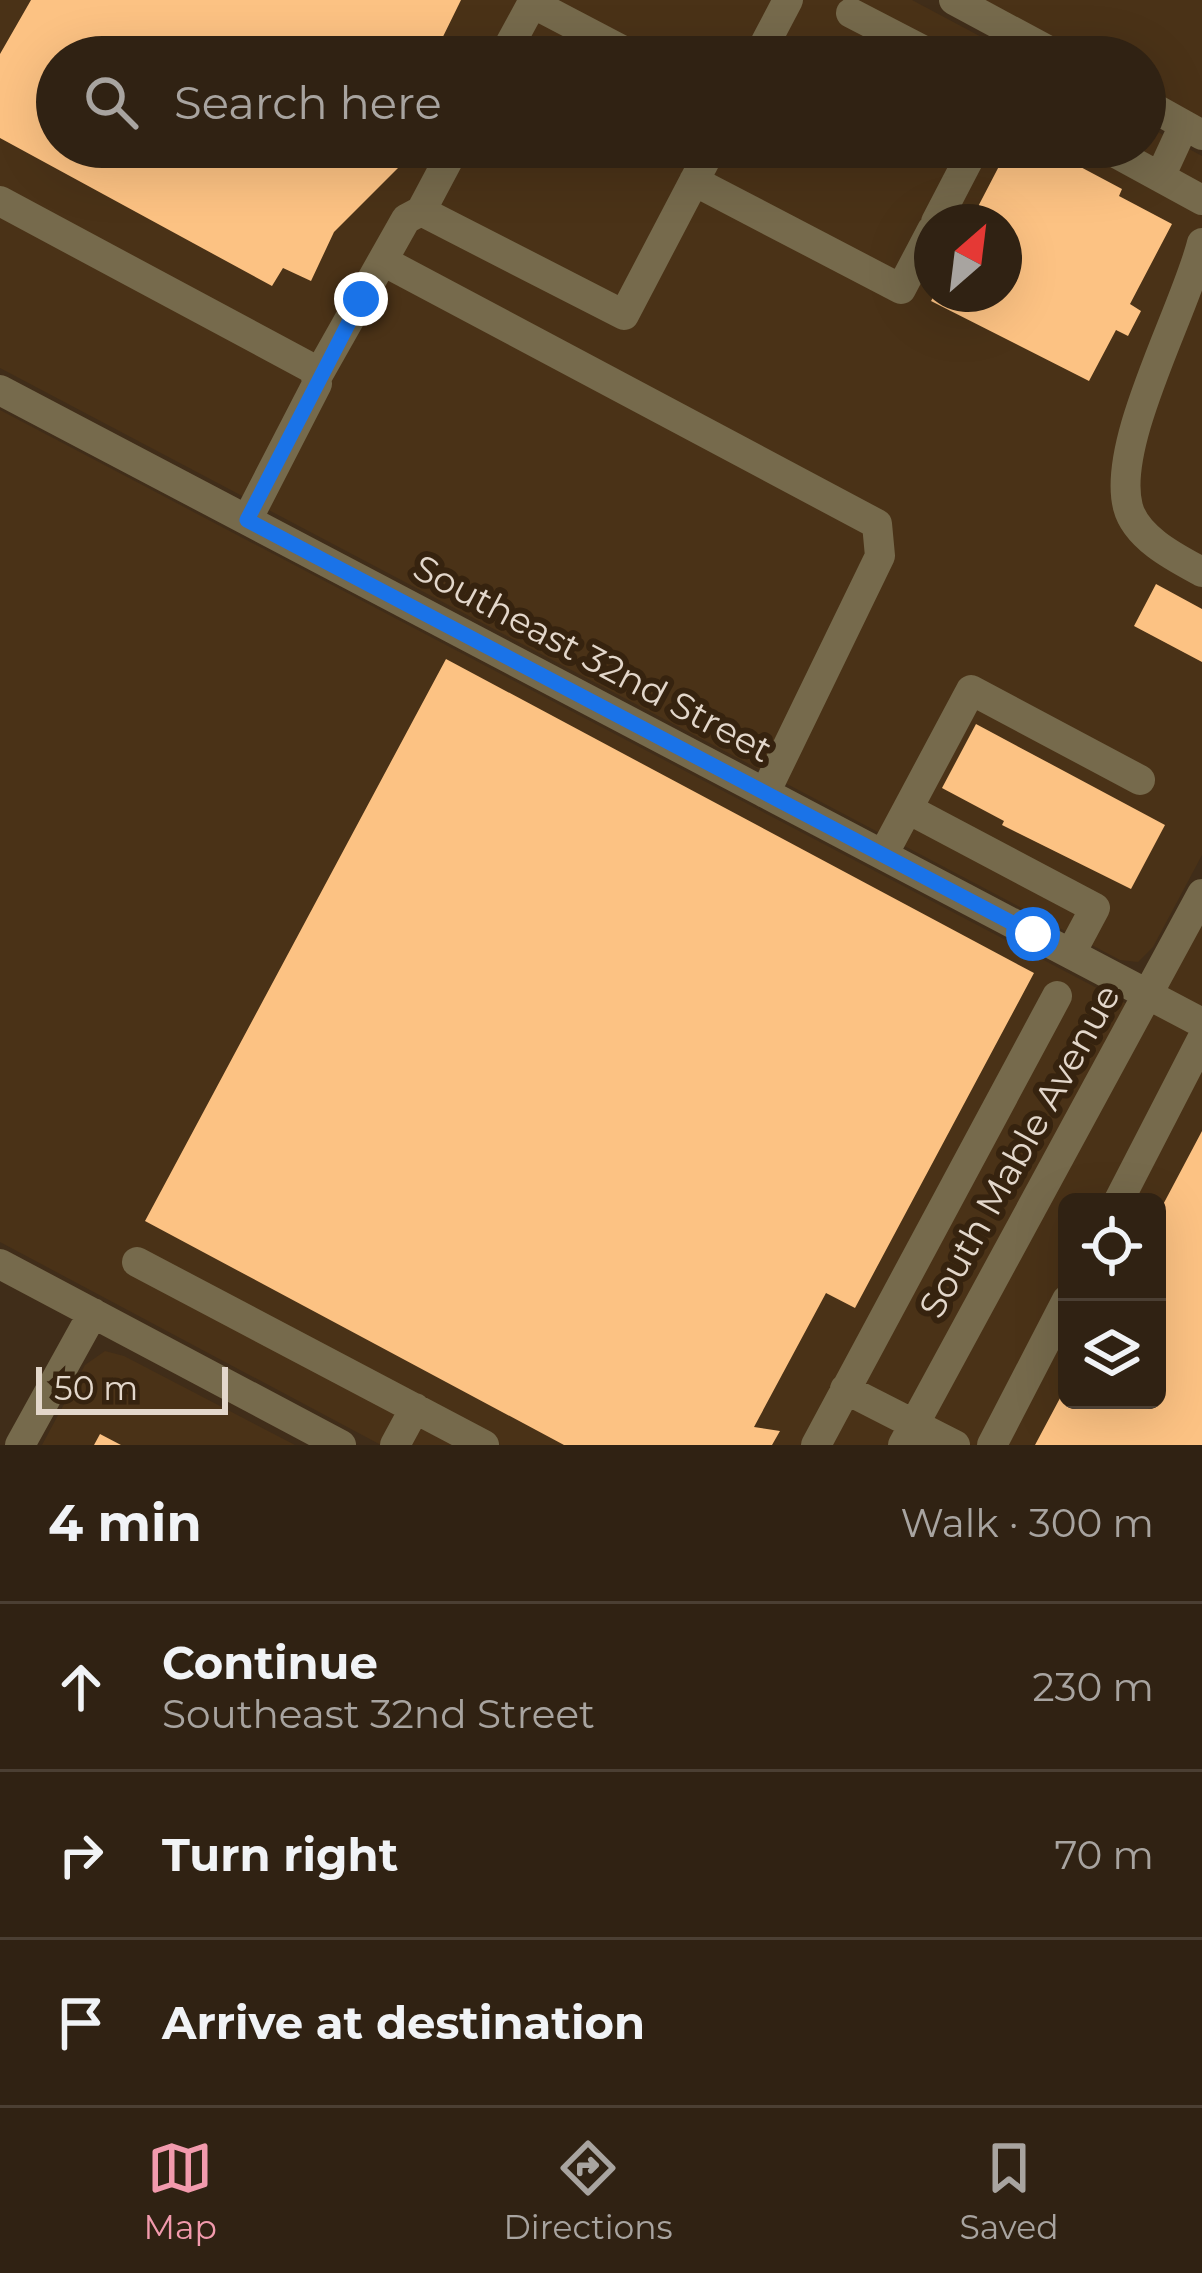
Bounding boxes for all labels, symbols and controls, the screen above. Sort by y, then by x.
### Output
search box [36,36,1166,168]
icon: search [78,69,144,135]
text: Search here [174,75,442,130]
north arrow [914,204,1022,312]
route end [334,272,388,326]
street label: Southeast 32nd Street [406,545,780,771]
route start [1006,907,1060,961]
street label: South Mable Avenue [909,977,1129,1325]
map controls [1058,1193,1166,1409]
button: locate [1058,1193,1166,1301]
button: layers [1058,1301,1166,1409]
scale bar [36,1361,228,1414]
text: 50 m [54,1368,138,1408]
text: 4 min [48,1492,202,1554]
text: Walk · 300 m [900,1499,1154,1547]
text: Continue [162,1635,378,1690]
icon: ahead [48,1654,114,1720]
text: 230 m [1032,1663,1154,1711]
text: Southeast 32nd Street [162,1690,595,1738]
icon: right [48,1822,114,1888]
text: Turn right [162,1827,398,1882]
text: 70 m [1054,1831,1154,1879]
icon: arrive [48,1990,114,2056]
text: Arrive at destination [162,1995,645,2050]
tab: Map [143,2135,217,2247]
tab: Directions [504,2135,673,2247]
tab: Saved [959,2135,1059,2247]

